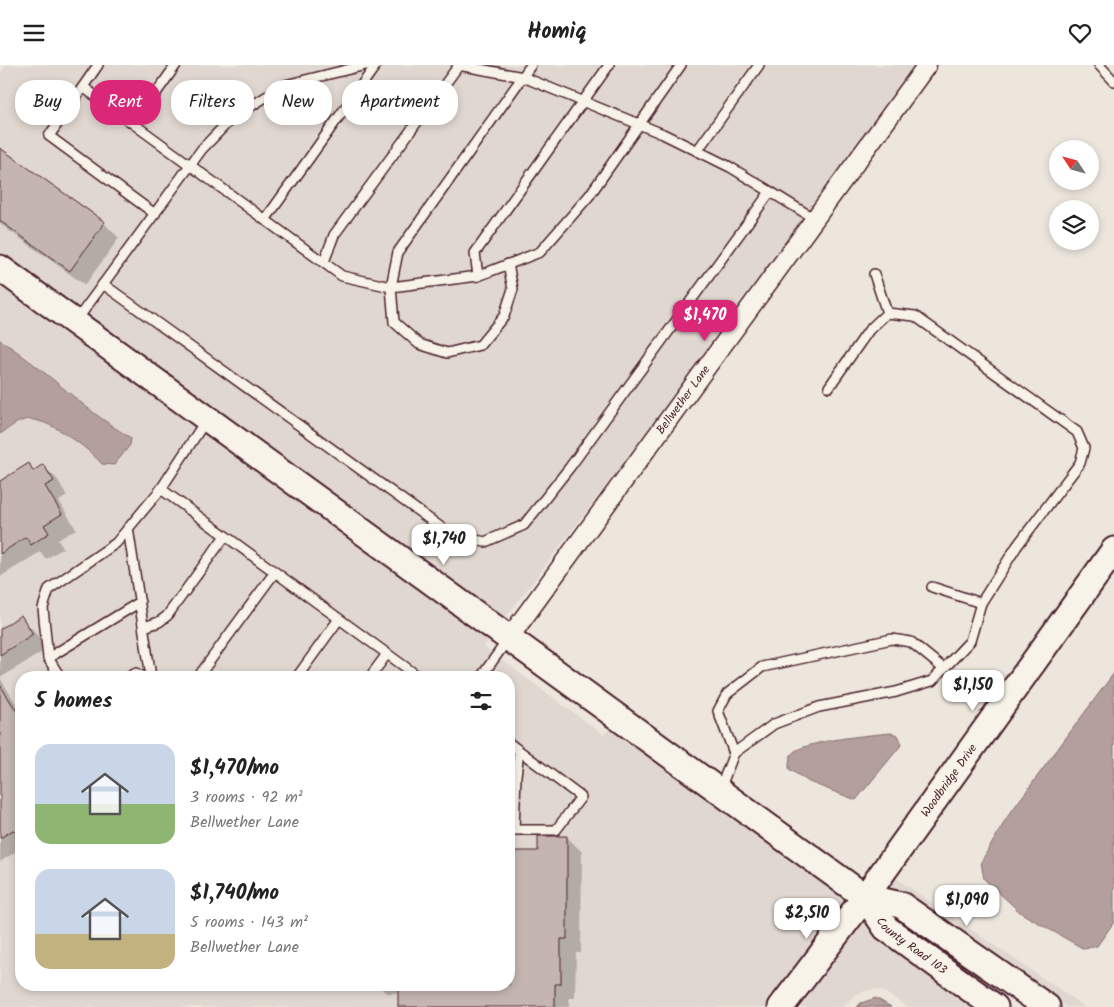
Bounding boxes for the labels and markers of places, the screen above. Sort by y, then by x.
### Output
pin: $1,470 [664,299,746,342]
pin: $1,740 [403,523,485,566]
pin: $1,150 [932,669,1014,712]
pin: $1,090 [926,885,1008,927]
pin: $2,510 [766,897,848,940]

